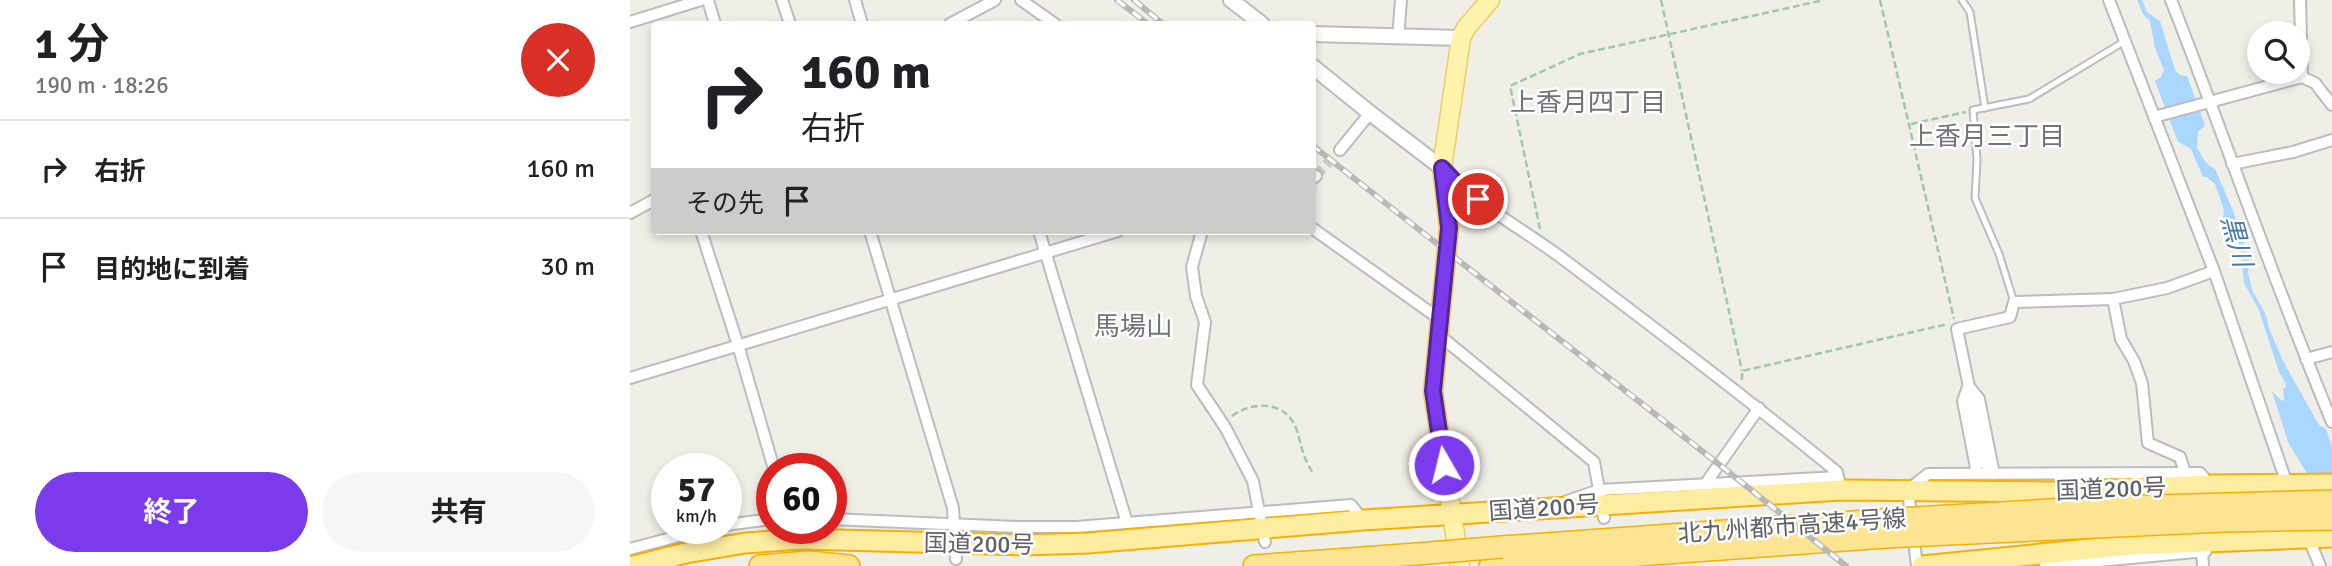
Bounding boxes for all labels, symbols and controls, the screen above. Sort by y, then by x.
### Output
text: 1 分 [35,19,109,70]
map controls [2247,21,2310,84]
button: search [2247,21,2310,84]
button: close [521,23,595,97]
text: 160 m [801,42,931,102]
icon: right [686,49,777,140]
text: 190 m · 18:26 [35,71,169,100]
district label: 上香月四丁目 [1510,87,1666,119]
text: 右折 [801,109,865,148]
district label: 上香月三丁目 [1909,121,2065,153]
icon: right [35,150,73,188]
text: 160 m [526,153,595,185]
text: 右折 [94,156,146,188]
pin [1448,169,1508,229]
icon: arrive [1459,180,1497,218]
icon: arrive [778,182,816,220]
text: その先 [686,188,764,220]
water label: 黒川 [2214,212,2259,273]
icon: arrive [35,248,73,286]
text: 30 m [540,251,595,283]
text: 目的地に到着 [94,254,250,286]
district label: 馬場山 [1094,311,1172,343]
position arrow [1407,428,1481,502]
speed limit sign: 60 [756,453,847,544]
text: 57 [678,468,715,511]
button: 終了 [35,472,308,552]
button: 共有 [322,472,595,552]
street label: 国道200号 [2055,472,2167,506]
street label: 国道200号 [1488,489,1600,527]
street label: 北九州都市高速4号線 [1677,503,1907,549]
text: km/h [676,505,717,527]
street label: 国道200号 [923,528,1035,560]

